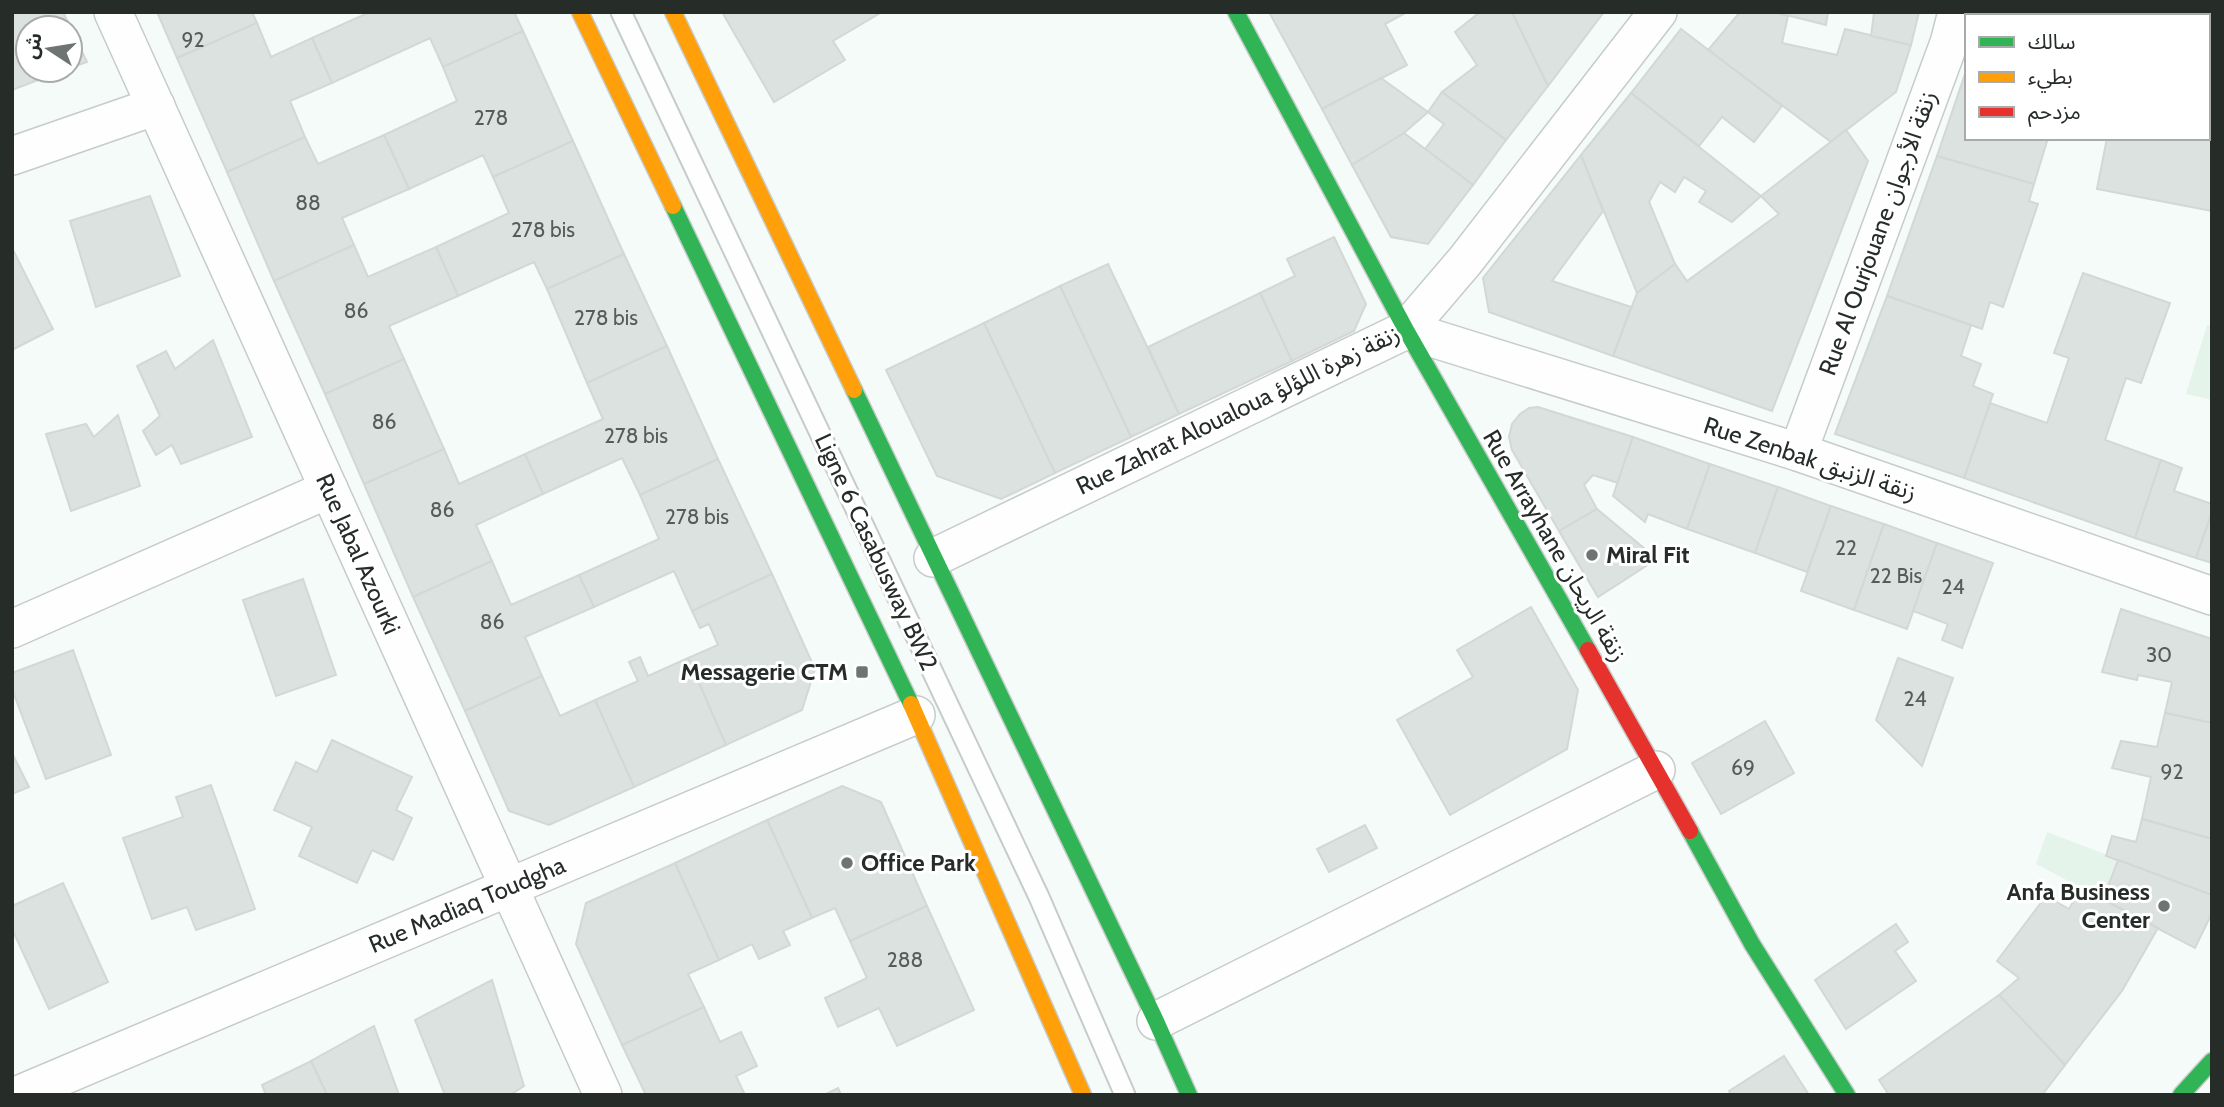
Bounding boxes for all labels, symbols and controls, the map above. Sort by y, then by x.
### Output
north arrow [14,14,84,84]
legend [1965,14,2210,140]
house number: 92 [182,27,204,52]
text: سالك [2028,29,2075,54]
text: ش [19,30,47,61]
text: بطيء [2028,64,2073,93]
street label: Rue Al Ourjouane زنقة الأرجوان [1812,87,1943,379]
text: مزدحم [2028,99,2081,127]
house number: 278 [474,105,508,130]
house number: 88 [295,190,321,215]
house number: 278 bis [511,217,575,242]
house number: 86 [344,298,368,323]
house number: 278 bis [574,305,638,330]
street label: Rue Zahrat Aloualoua زنقة زهرة اللؤلؤ [1071,318,1404,501]
house number: 86 [372,409,396,434]
street label: Rue Zenbak زنقة الزنبق [1700,410,1920,508]
house number: 278 bis [604,423,668,448]
street label: Rue Arrayhane زنقة الريحان [1477,425,1634,667]
street label: Ligne 6 Casabusway BW2 [809,429,944,675]
street label: Rue Jabal Azourki [310,469,407,639]
house number: 86 [430,497,454,522]
house number: 278 bis [665,504,729,529]
house number: 22 [1835,535,1857,560]
place label: Miral Fit [1606,540,1689,569]
marker: Miral Fit [1584,547,1600,563]
house number: 22 Bis [1870,563,1922,588]
house number: 24 [1941,574,1965,599]
house number: 86 [480,609,504,634]
house number: 30 [2146,642,2172,667]
place label: Messagerie CTM [681,657,848,686]
marker: Messagerie CTM [854,664,870,680]
house number: 24 [1903,686,1927,711]
house number: 69 [1731,755,1755,780]
house number: 92 [2161,759,2183,784]
place label: Office Park [861,848,976,877]
street label: Rue Madiaq Toudgha [364,850,570,959]
marker: Office Park [839,855,855,871]
place label: Anfa Business Center [2007,877,2150,934]
marker: Anfa Business Center [2156,898,2172,914]
house number: 288 [887,947,923,972]

